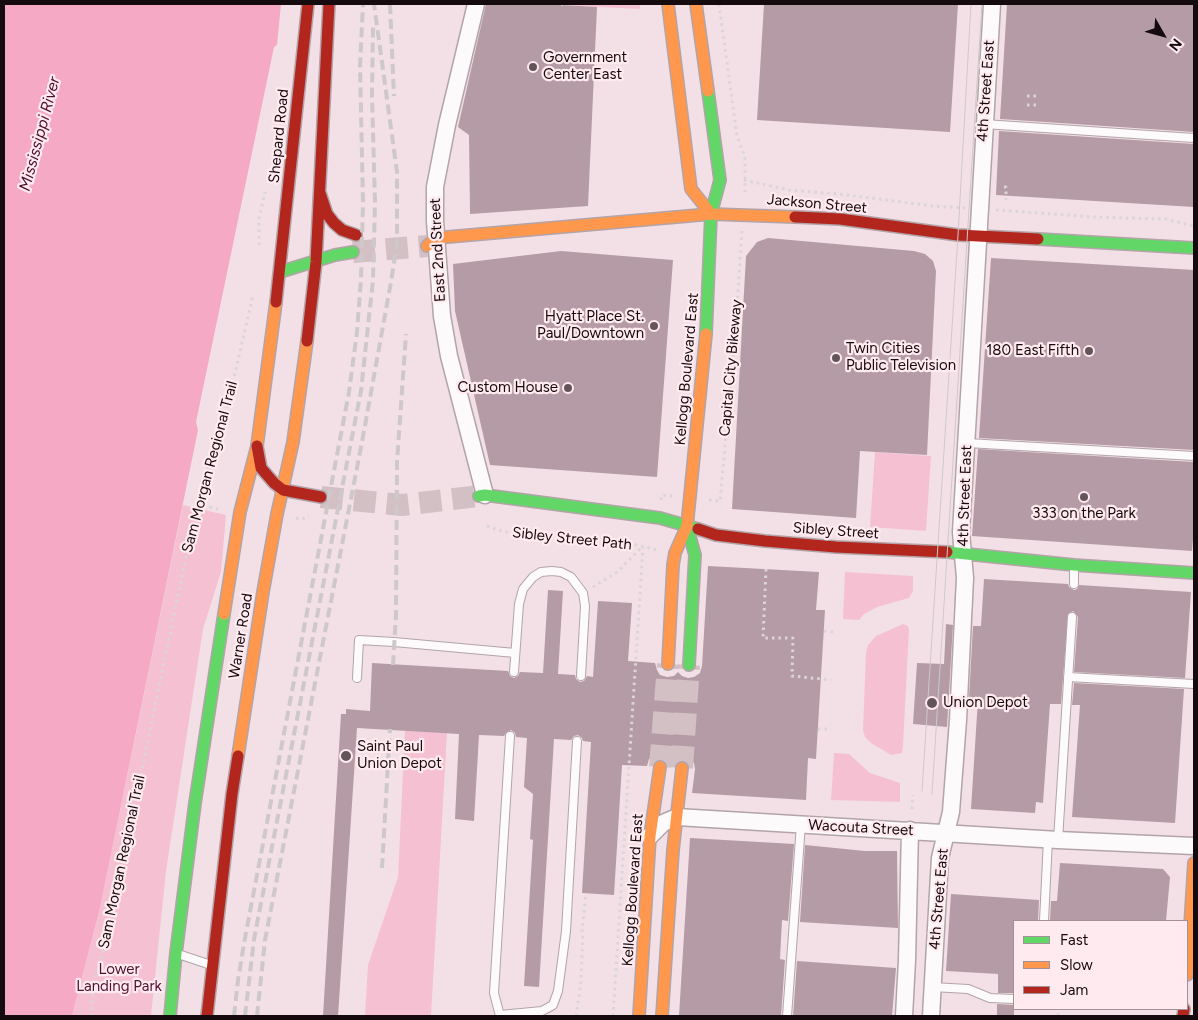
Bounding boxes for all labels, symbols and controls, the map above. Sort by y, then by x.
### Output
north arrow [1138,10,1188,60]
text: N [1165,35,1185,54]
street label: 4th Street East [973,40,999,142]
place label: Government Center East [543,49,627,84]
marker: Government Center East [527,61,539,73]
water label: Mississippi River [16,75,64,193]
street label: Shepard Road [265,88,293,184]
street label: Jackson Street [766,191,868,217]
street label: East 2nd Street [426,198,450,302]
street label: Kellogg Boulevard East [671,292,703,446]
street label: Capital City Bikeway [716,299,746,437]
place label: Hyatt Place St. Paul/Downtown [537,308,644,343]
marker: Hyatt Place St. Paul/Downtown [648,320,660,332]
place label: Twin Cities Public Television [846,340,956,375]
place label: 180 East Fifth [986,342,1079,360]
marker: 180 East Fifth [1083,345,1095,357]
marker: Twin Cities Public Television [830,352,842,364]
street label: Sam Morgan Regional Trail [178,379,242,555]
place label: Custom House [458,379,558,397]
marker: Custom House [562,382,574,394]
street label: 4th Street East [954,445,976,547]
marker: 333 on the Park [1078,491,1090,503]
place label: 333 on the Park [1032,505,1136,523]
street label: Sibley Street [792,519,880,543]
street label: Sibley Street Path [511,524,633,554]
street label: Warner Road [225,592,257,680]
place label: Union Depot [943,694,1028,712]
marker: Union Depot [925,696,939,710]
place label: Saint Paul Union Depot [357,738,442,773]
marker: Saint Paul Union Depot [339,749,353,763]
street label: Sam Morgan Regional Trail [95,774,149,950]
street label: Kellogg Boulevard East [619,813,647,967]
street label: Wacouta Street [808,816,914,840]
street label: 4th Street East [926,847,952,951]
legend [1013,920,1188,1010]
text: Fast [1060,931,1088,949]
text: Slow [1060,956,1093,974]
park label: Lower Landing Park [76,961,162,996]
text: Jam [1060,981,1088,999]

